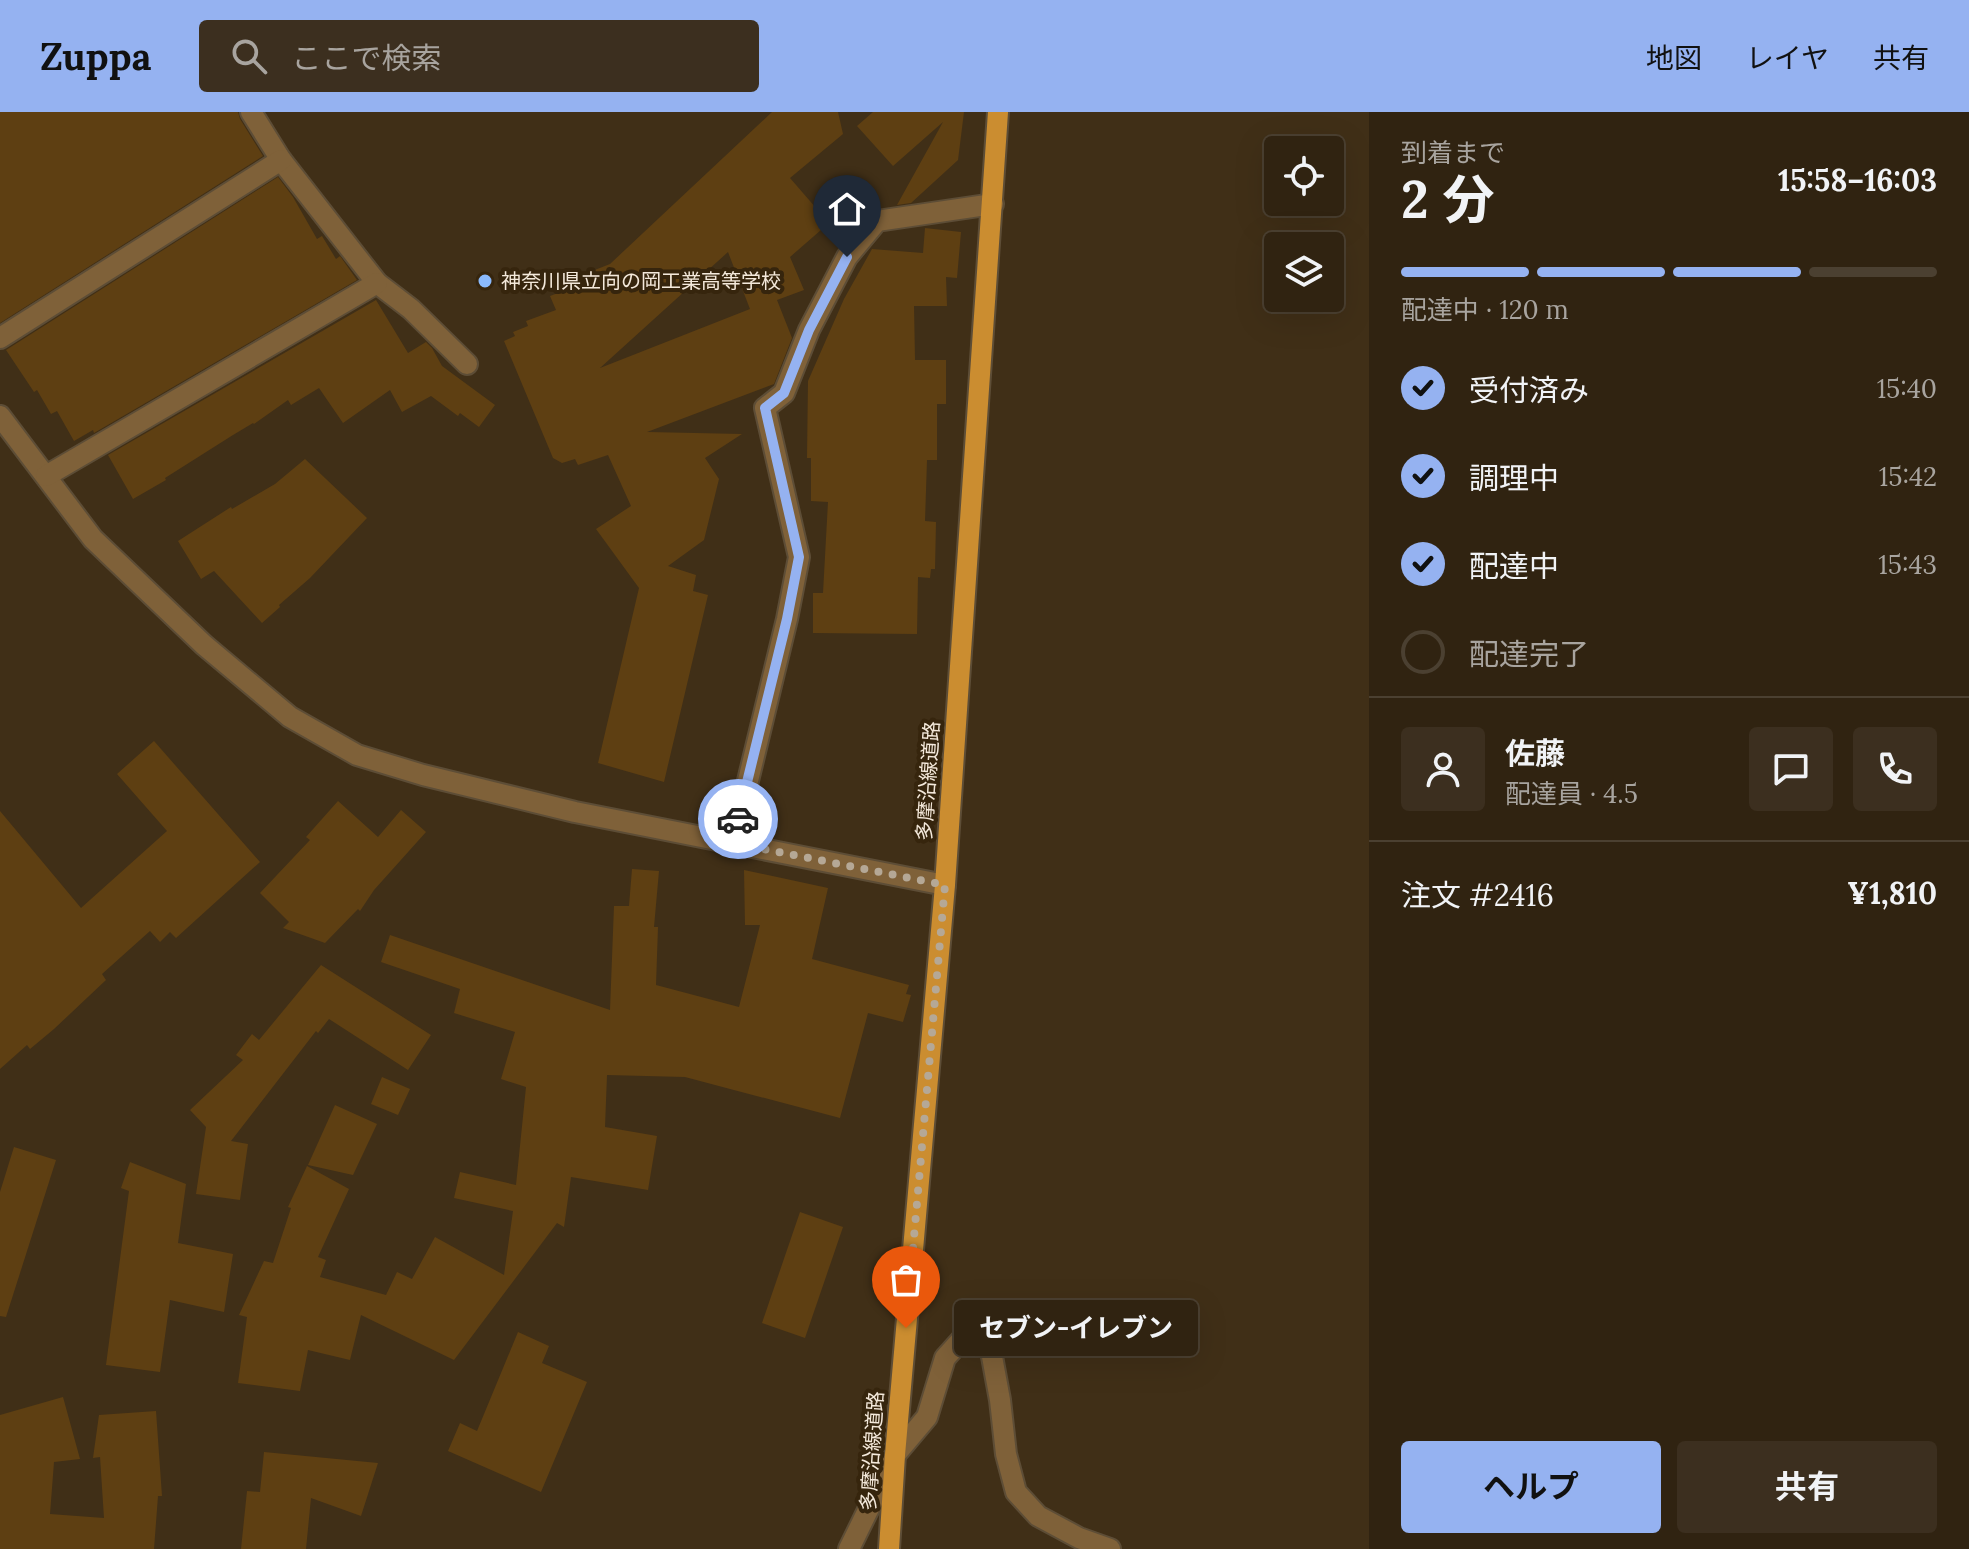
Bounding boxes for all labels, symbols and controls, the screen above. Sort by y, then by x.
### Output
search box [199,20,759,92]
text: Zuppa [40,32,151,80]
icon: search [227,34,271,78]
text: ここで検索 [291,39,441,77]
text: 地図 [1646,40,1702,76]
text: レイヤ [1746,40,1829,76]
text: 共有 [1873,40,1929,76]
map controls [1264,136,1344,312]
button: locate [1264,136,1344,216]
text: 到着まで [1401,136,1505,169]
text: 15:58–16:03 [1778,161,1937,199]
text: 2 分 [1401,166,1494,232]
pin [813,175,881,257]
icon: home [825,187,869,231]
button: layers [1264,232,1344,312]
place label: 神奈川県立向の岡工業高等学校 [501,268,781,293]
marker: 神奈川県立向の岡工業高等学校 [476,272,494,290]
text: 配達中 · 120 m [1401,293,1569,326]
icon: check [1401,366,1445,410]
text: 受付済み [1469,371,1589,409]
text: 15:40 [1877,372,1937,405]
icon: check [1401,454,1445,498]
text: 調理中 [1469,459,1559,497]
text: 15:42 [1879,460,1937,493]
icon: check [1401,542,1445,586]
text: 配達中 [1469,547,1559,585]
text: 15:43 [1878,548,1937,581]
text: 配達完了 [1469,635,1589,673]
street label: 多摩沿線道路 [911,720,944,842]
button: person [1401,727,1485,811]
button: chat [1749,727,1833,811]
button: phone [1853,727,1937,811]
text: 佐藤 [1505,734,1565,772]
text: 配達員 · 4.5 [1505,777,1638,810]
courier [698,779,778,859]
icon: car [716,797,760,841]
text: ¥1,810 [1847,874,1937,912]
text: 注文 #2416 [1401,876,1554,914]
pin [872,1246,940,1328]
icon: bag [884,1258,928,1302]
callout: セブン-イレブン [954,1300,1198,1356]
text: セブン-イレブン [979,1311,1173,1344]
street label: 多摩沿線道路 [855,1390,888,1512]
button: ヘルプ [1401,1441,1661,1533]
button: 共有 [1677,1441,1937,1533]

